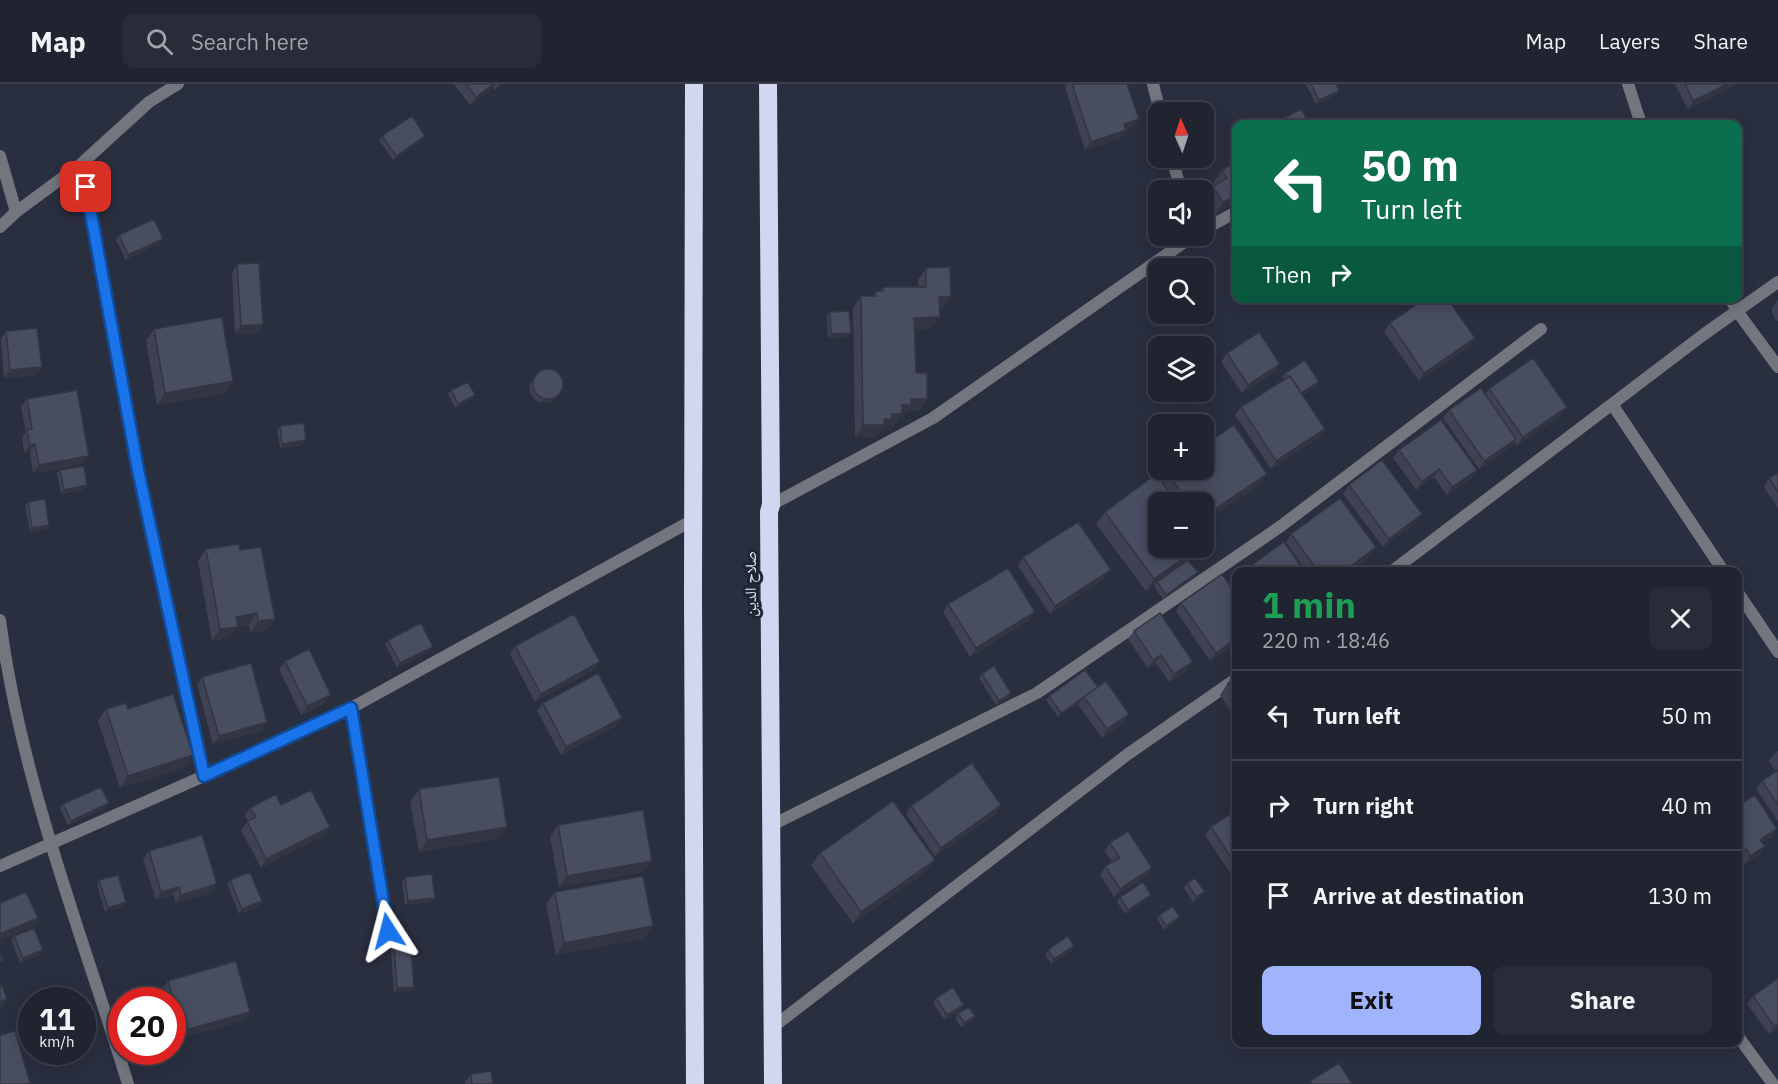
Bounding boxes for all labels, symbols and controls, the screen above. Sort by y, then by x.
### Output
search box [122,14,542,68]
text: Map [30,23,86,60]
icon: search [143,25,176,58]
text: Search here [191,27,309,56]
text: Map [1526,27,1566,55]
text: Layers [1599,27,1661,55]
text: Share [1694,27,1748,55]
north arrow [1148,102,1214,168]
map controls [1148,102,1214,558]
text: 50 m [1361,138,1459,193]
icon: left [1262,144,1340,222]
pin [60,161,111,212]
icon: arrive [69,170,102,203]
button: sound [1148,180,1214,246]
text: Turn left [1361,191,1462,226]
button: search [1148,258,1214,324]
icon: right [1324,258,1357,291]
text: Then [1262,260,1312,289]
button: layers [1148,336,1214,402]
button: + [1148,414,1214,480]
button: − [1148,492,1214,558]
street label: صلاح الدين [740,551,761,617]
text: 1 min [1262,581,1356,628]
button: close [1649,587,1712,650]
text: 220 m · 18:46 [1262,627,1390,654]
icon: left [1262,699,1295,732]
text: Turn left [1313,701,1401,730]
text: 50 m [1661,701,1712,730]
icon: right [1262,789,1295,822]
text: Turn right [1313,791,1414,820]
text: 40 m [1661,791,1712,820]
icon: arrive [1262,879,1295,912]
text: Arrive at destination [1313,881,1524,910]
text: 130 m [1648,881,1712,910]
position arrow [356,899,420,963]
button: Exit [1262,966,1481,1035]
button: Share [1493,966,1712,1035]
speed limit sign: 20 [108,987,186,1065]
text: 11 [39,999,75,1038]
text: km/h [39,1032,75,1051]

